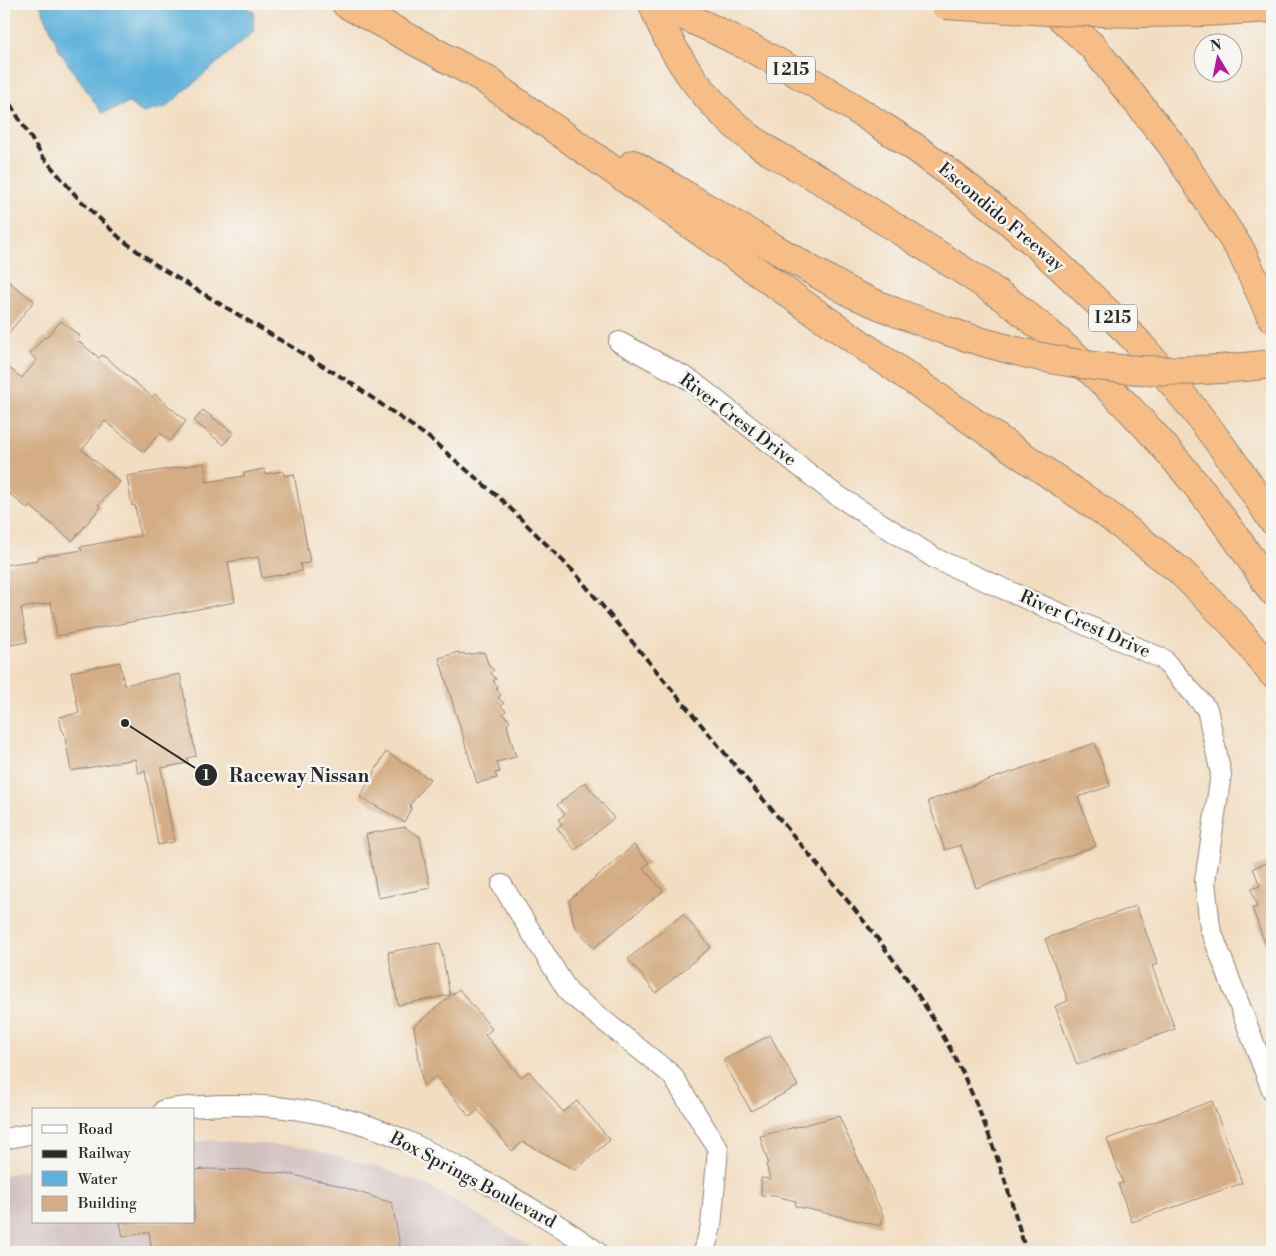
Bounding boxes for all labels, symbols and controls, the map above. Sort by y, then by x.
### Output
north arrow [1194,32,1244,82]
text: N [1209,36,1223,56]
road number: I 215 [767,56,815,84]
street label: Escondido Freeway [933,157,1069,277]
road number: I 215 [1089,304,1137,332]
street label: River Crest Drive [675,368,801,472]
street label: River Crest Drive [1016,585,1154,663]
callout: Raceway Nissan [194,758,379,792]
text: Raceway Nissan [229,764,369,788]
text: 1 [202,766,210,785]
legend [32,1108,195,1224]
text: Road [78,1120,113,1139]
street label: Box Springs Boulevard [385,1126,561,1234]
text: Railway [78,1144,132,1163]
text: Water [77,1170,118,1189]
text: Building [77,1194,137,1213]

